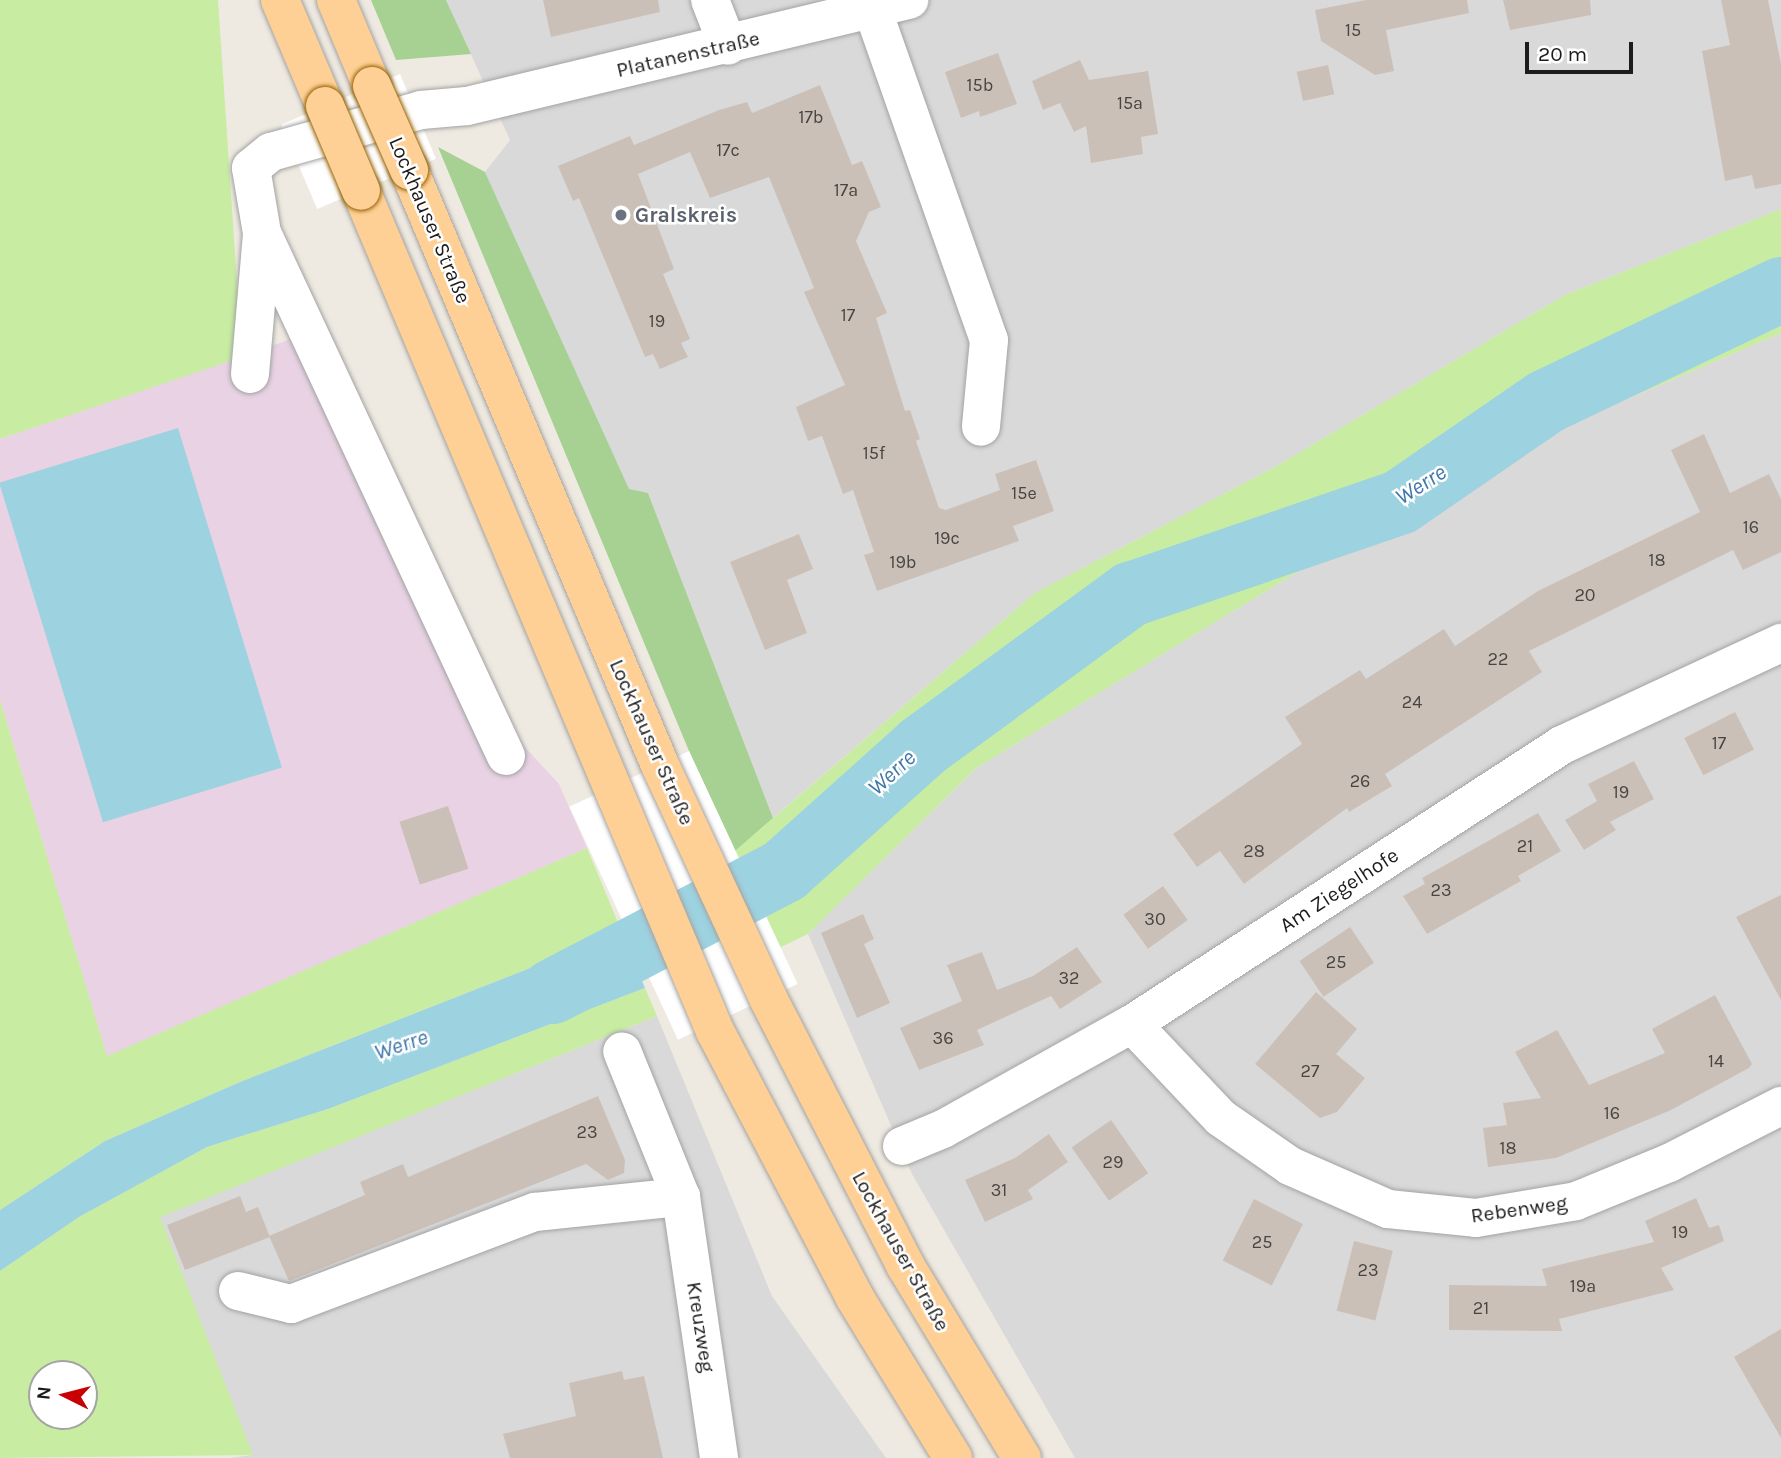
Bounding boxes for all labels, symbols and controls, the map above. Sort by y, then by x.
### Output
house number: 15 [1345,19,1361,41]
street label: Platanenstraße [614,25,762,83]
scale bar [1529,28,1638,72]
text: 20 m [1538,42,1587,66]
house number: 15b [967,74,993,96]
house number: 15a [1117,92,1143,114]
house number: 17b [798,106,824,128]
street label: Lockhauser Straße [383,133,477,307]
house number: 17c [716,139,740,161]
house number: 17a [834,179,858,201]
place label: Gralskreis [635,202,737,228]
marker: Gralskreis [613,207,629,223]
house number: 17 [841,304,855,326]
house number: 19 [649,310,665,332]
house number: 15f [863,442,885,464]
water label: Werre [1390,459,1452,511]
house number: 15e [1011,482,1037,504]
house number: 16 [1743,516,1759,538]
house number: 19c [934,527,960,549]
house number: 18 [1648,549,1666,571]
house number: 19b [889,551,917,573]
house number: 20 [1574,584,1596,606]
house number: 22 [1488,648,1508,670]
street label: Lockhauser Straße [604,655,700,829]
house number: 24 [1402,691,1422,713]
house number: 17 [1712,732,1726,754]
water label: Werre [862,744,922,802]
house number: 26 [1350,770,1370,792]
house number: 19 [1613,781,1629,803]
house number: 21 [1517,835,1533,857]
house number: 28 [1243,840,1265,862]
street label: Am Ziegelhofe [1275,842,1403,938]
house number: 23 [1430,879,1452,901]
house number: 30 [1144,908,1166,930]
house number: 25 [1326,951,1346,973]
house number: 32 [1058,967,1080,989]
water label: Werre [371,1023,431,1067]
house number: 36 [933,1027,953,1049]
house number: 14 [1708,1050,1724,1072]
house number: 27 [1301,1060,1319,1082]
house number: 16 [1604,1102,1620,1124]
house number: 23 [576,1121,598,1143]
house number: 18 [1499,1137,1517,1159]
house number: 29 [1103,1151,1123,1173]
street label: Lockhauser Straße [847,1167,955,1335]
house number: 31 [991,1179,1007,1201]
street label: Rebenweg [1469,1190,1569,1228]
house number: 19 [1672,1221,1688,1243]
house number: 25 [1252,1231,1272,1253]
house number: 23 [1357,1259,1379,1281]
house number: 19a [1570,1275,1596,1297]
street label: Kreuzweg [681,1280,721,1374]
house number: 21 [1473,1297,1489,1319]
north arrow [28,1360,98,1430]
text: N [32,1385,56,1401]

